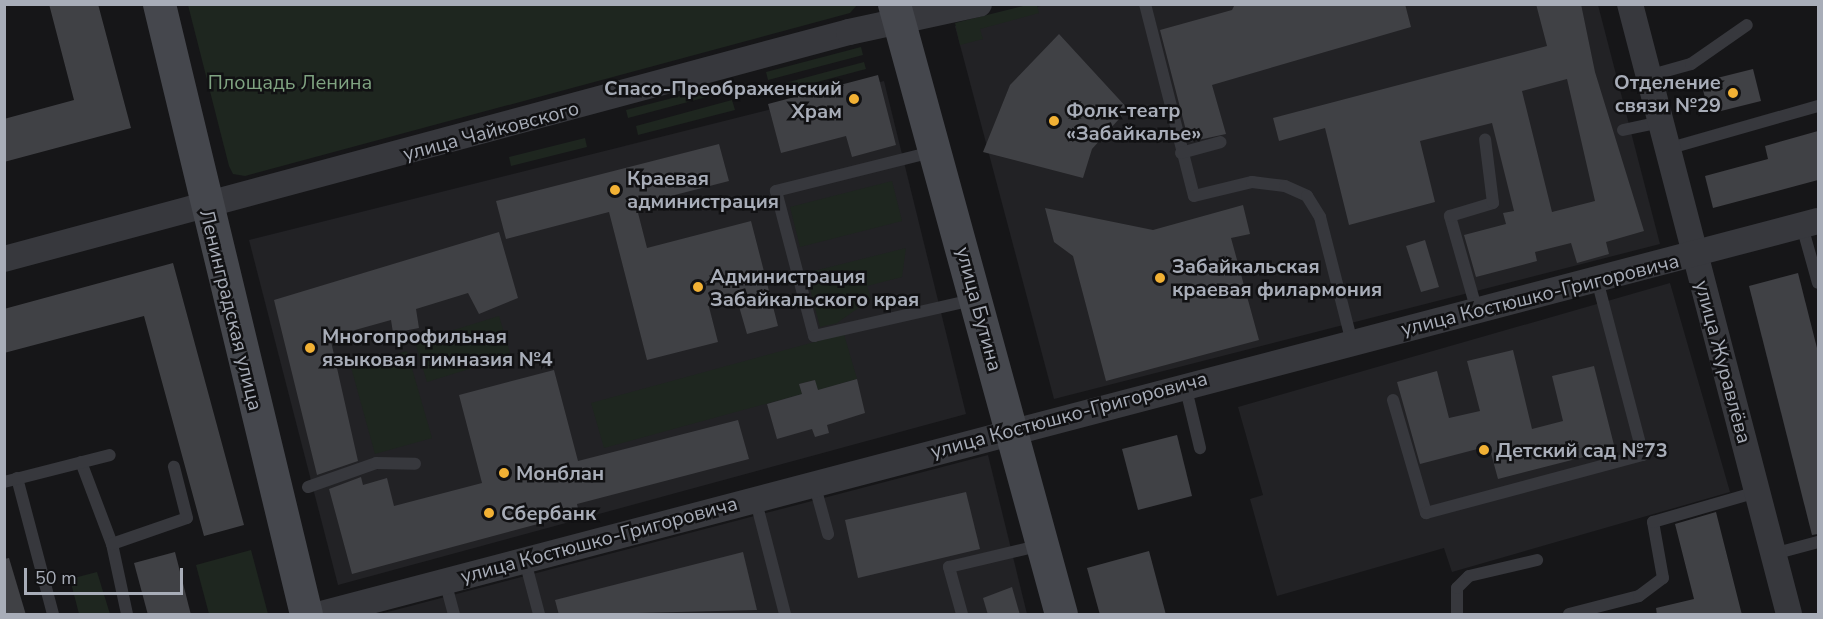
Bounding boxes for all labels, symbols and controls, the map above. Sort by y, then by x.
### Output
park label: Площадь Ленина [208,70,372,94]
place label: Отделение связи №29 [1614,70,1721,117]
place label: Спасо-Преображенский Храм [604,76,842,123]
marker: Отделение связи №29 [1726,86,1740,100]
marker: Спасо-Преображенский Храм [847,92,861,106]
street label: улица Чайковского [400,96,582,166]
place label: Фолк-театр «Забайкалье» [1066,98,1201,145]
marker: Фолк-театр «Забайкалье» [1047,114,1061,128]
place label: Краевая администрация [627,166,779,213]
marker: Краевая администрация [608,183,622,197]
street label: Ленинградская улица [194,207,268,413]
street label: улица Бутина [951,244,1007,374]
street label: улица Костюшко-Григоровича [1399,249,1681,341]
place label: Забайкальская краевая филармония [1172,254,1382,301]
place label: Администрация Забайкальского края [710,264,919,311]
marker: Забайкальская краевая филармония [1153,271,1167,285]
street label: улица Журавлёва [1690,278,1756,446]
marker: Администрация Забайкальского края [691,280,705,294]
place label: Многопрофильная языковая гимназия №4 [322,324,553,371]
marker: Многопрофильная языковая гимназия №4 [303,341,317,355]
street label: улица Костюшко-Григоровича [928,366,1210,464]
place label: Детский сад №73 [1496,438,1668,462]
marker: Детский сад №73 [1477,443,1491,457]
place label: Монблан [516,461,604,485]
marker: Монблан [497,466,511,480]
street label: улица Костюшко-Григоровича [458,491,740,589]
place label: Сбербанк [501,501,596,525]
marker: Сбербанк [482,506,496,520]
scale bar [27,556,186,594]
text: 50 m [35,566,77,590]

